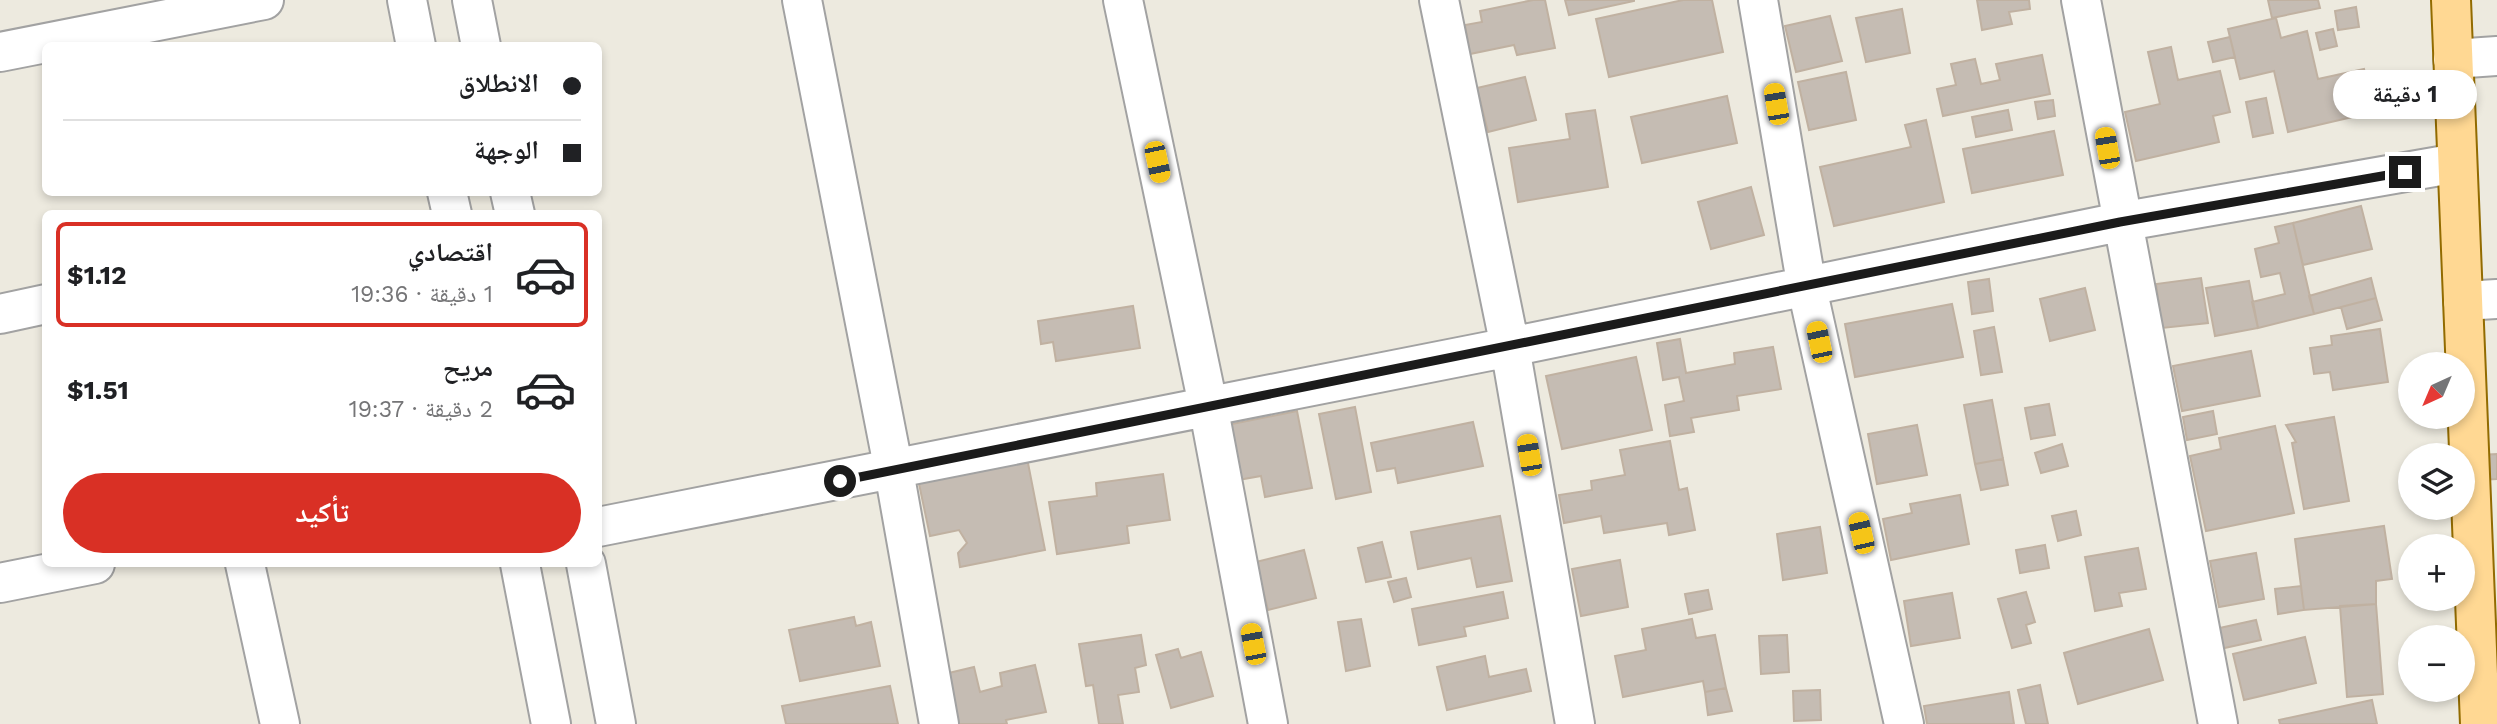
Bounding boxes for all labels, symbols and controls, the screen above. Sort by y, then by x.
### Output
text: الانطلاق [459,68,539,98]
callout: 1 دقيقة [2333,71,2477,120]
car [1763,81,1790,127]
text: 1 دقيقة [2373,81,2437,108]
car [2094,125,2121,171]
text: الوجهة [474,135,539,165]
car [1143,139,1172,185]
route end [2389,156,2421,188]
text: اقتصادي [408,237,493,267]
icon: car [514,243,577,306]
text: $1.12 [67,260,126,290]
text: 1 دقيقة · 19:36 [351,281,493,308]
car [1805,319,1834,365]
text: مريح [443,352,493,382]
north arrow [2398,352,2474,429]
map controls [2398,352,2475,702]
icon: car [514,358,577,421]
text: $1.51 [67,375,129,405]
text: 2 دقيقة · 19:37 [349,396,493,423]
car [1516,432,1543,478]
button: layers [2398,443,2475,520]
route start [824,465,856,497]
button: تأكيد [63,473,581,553]
car [1847,510,1876,556]
button: + [2398,534,2475,611]
car [1239,621,1268,667]
button: − [2398,625,2475,702]

